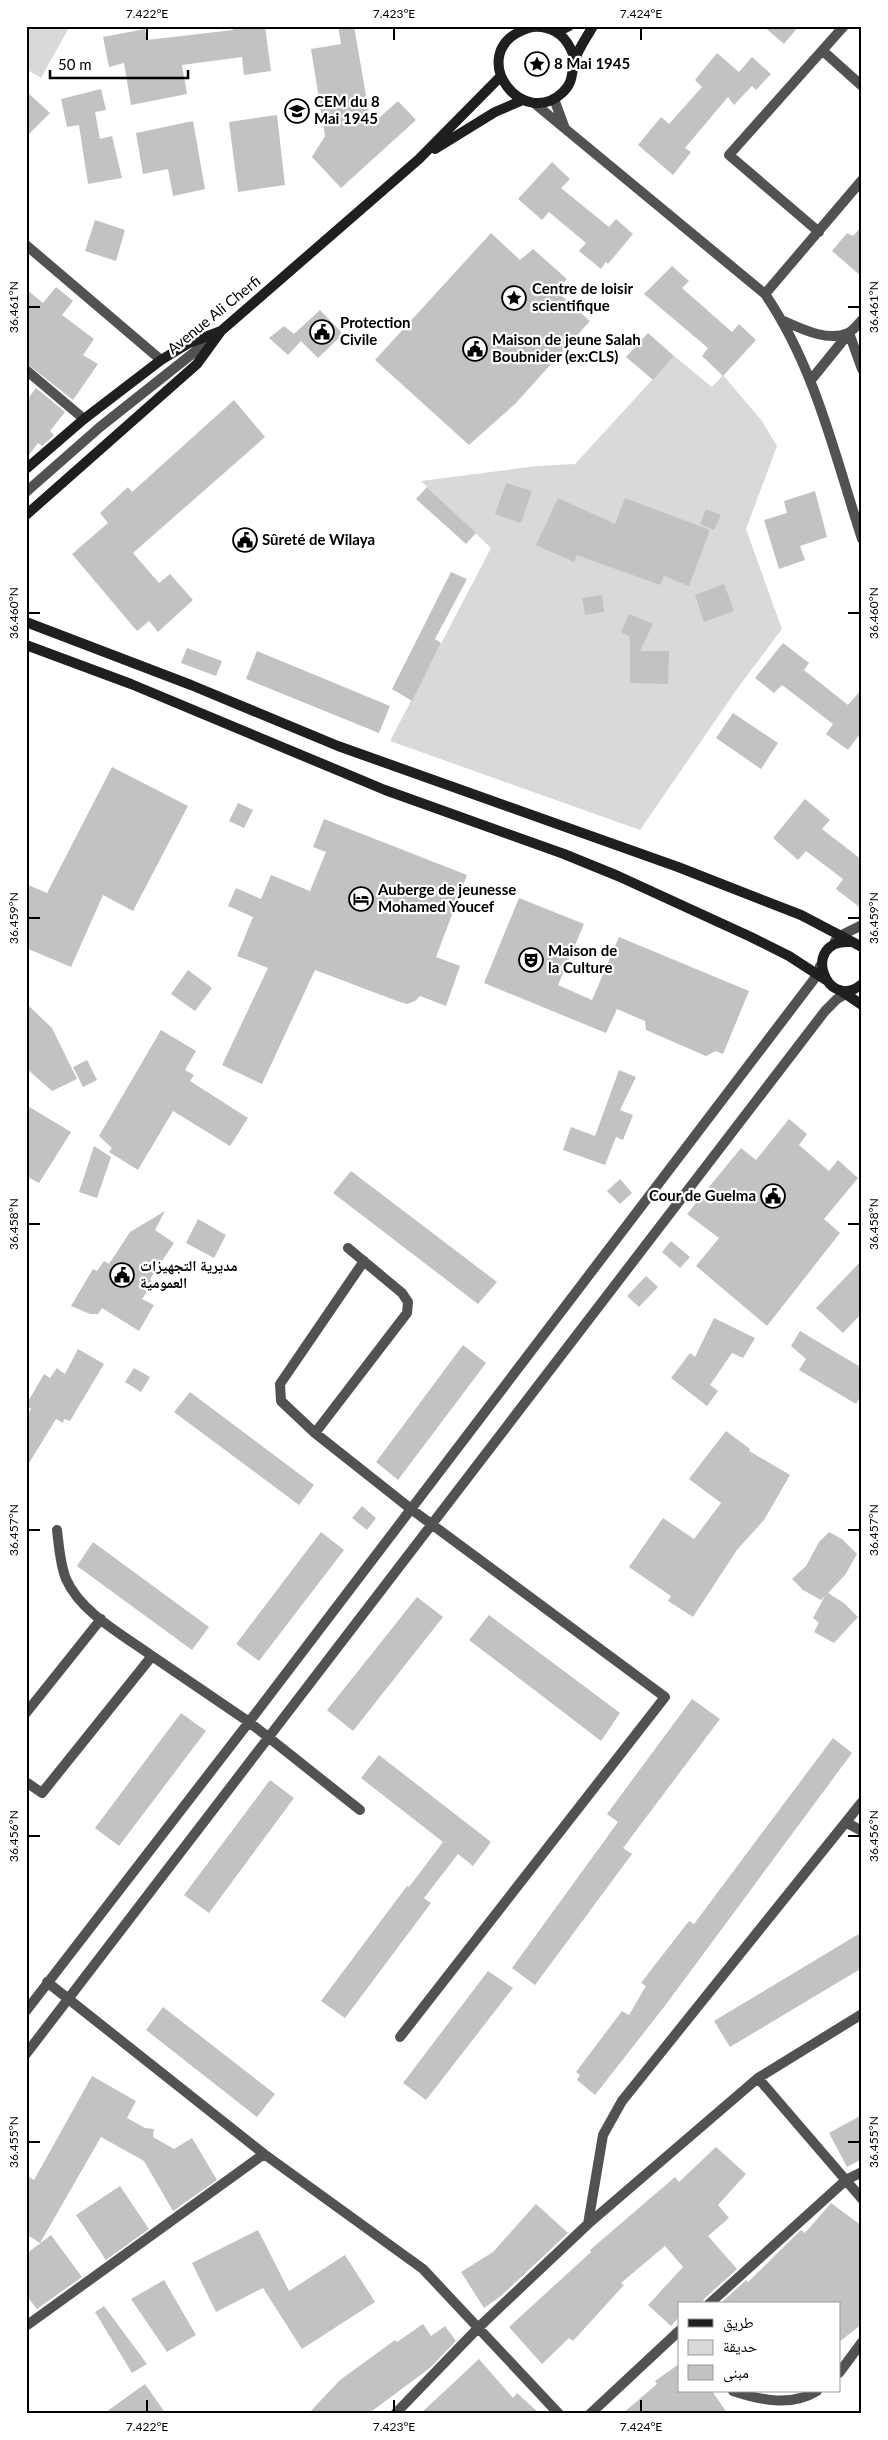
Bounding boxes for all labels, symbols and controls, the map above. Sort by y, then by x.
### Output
text: 7.422°E [126,6,168,21]
text: 7.423°E [373,6,415,21]
text: 7.424°E [620,6,662,21]
scale bar [50,48,188,80]
place icon: 8 Mai 1945 [524,51,550,77]
place label: 8 Mai 1945 [554,54,630,72]
text: 50 m [58,55,92,73]
place label: CEM du 8 Mai 1945 [314,92,380,127]
school or university icon: CEM du 8 Mai 1945 [284,98,310,124]
street label: Avenue Ali Cherfi [163,271,264,357]
place label: Centre de loisir scientifique [532,279,633,314]
text: 36.461°N [6,281,21,333]
text: 36.461°N [866,281,881,333]
place icon: Centre de loisir scientifique [501,285,527,311]
place label: Protection Civile [340,313,411,348]
public building icon: Protection Civile [309,319,335,345]
place label: Maison de jeune Salah Boubnider (ex:CLS) [492,330,641,365]
public building icon: Maison de jeune Salah Boubnider (ex:CLS) [462,336,488,362]
public building icon: Sûreté de Wilaya [232,527,258,553]
place label: Sûreté de Wilaya [262,530,375,548]
text: 36.460°N [6,587,21,639]
text: 36.460°N [866,587,881,639]
place label: Auberge de jeunesse Mohamed Youcef [377,880,516,915]
hotel icon: Auberge de jeunesse Mohamed Youcef [348,886,374,912]
text: 36.459°N [6,892,21,944]
text: 36.459°N [866,892,881,944]
place label: Maison de la Culture [548,941,617,976]
theatre icon: Maison de la Culture [518,947,544,973]
public building icon: Cour de Guelma [760,1183,786,1209]
place label: Cour de Guelma [649,1186,756,1204]
text: 36.458°N [6,1198,21,1250]
text: 36.458°N [866,1198,881,1250]
place label: مديرية التجهيزات العمومية [140,1256,238,1291]
public building icon: مديرية التجهيزات العمومية [109,1262,135,1288]
text: 36.457°N [6,1504,21,1556]
text: 36.457°N [866,1504,881,1556]
text: 36.456°N [6,1810,21,1862]
text: 36.456°N [866,1810,881,1862]
text: 36.455°N [6,2116,21,2168]
text: 36.455°N [866,2116,881,2168]
legend [678,2302,840,2392]
text: طريق [723,2313,754,2333]
text: حديقة [723,2337,758,2355]
text: مبنى [723,2363,749,2383]
text: 7.422°E [126,2419,168,2434]
text: 7.423°E [373,2419,415,2434]
text: 7.424°E [620,2419,662,2434]

